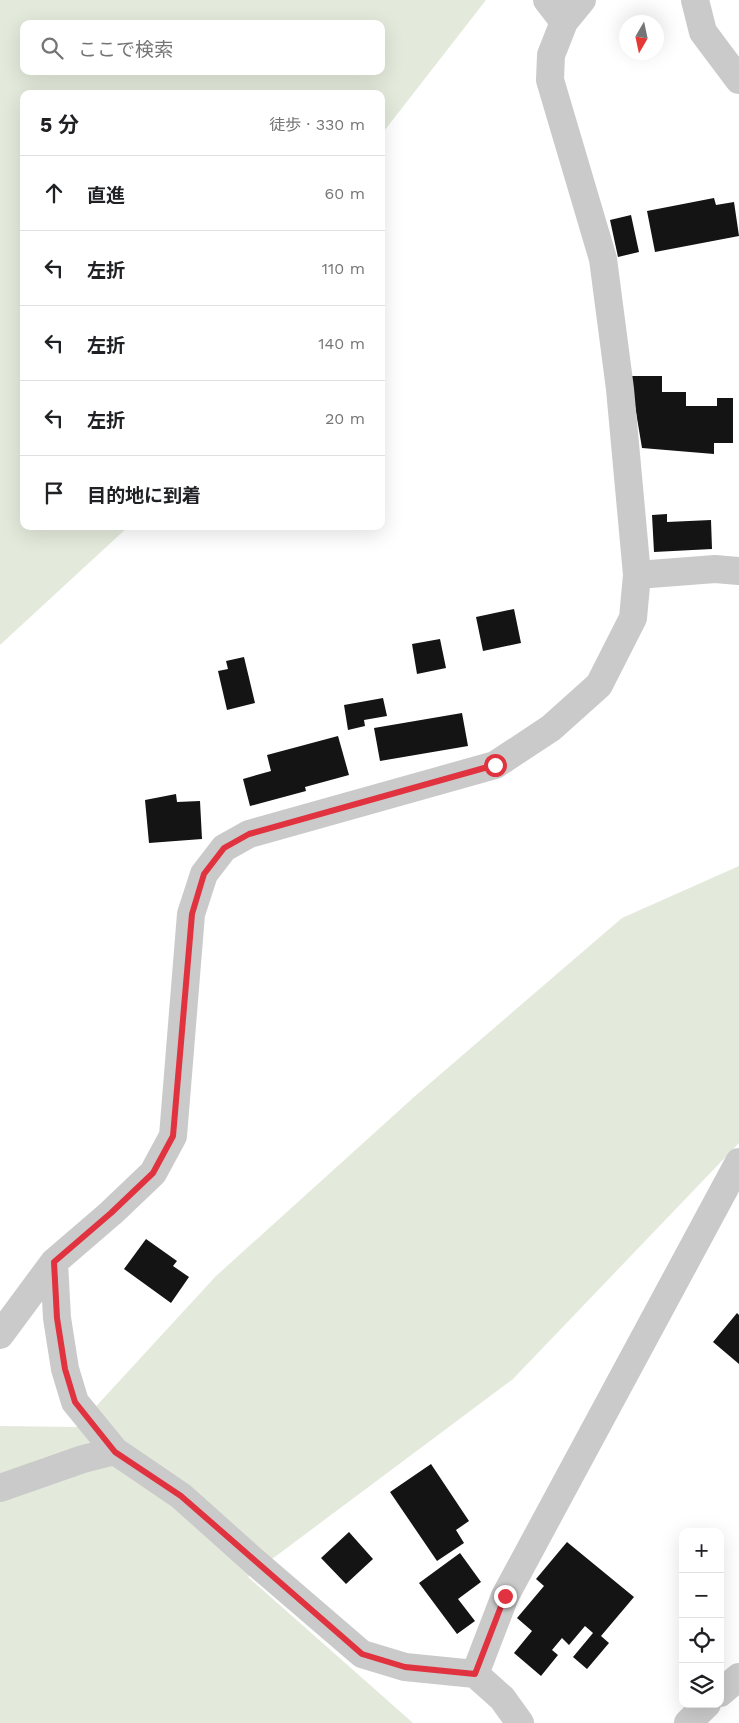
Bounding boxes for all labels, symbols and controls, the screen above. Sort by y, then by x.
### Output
north arrow [619,15,664,60]
search box [20,20,385,75]
icon: search [38,34,66,62]
text: ここで検索 [78,38,173,61]
text: 5 分 [40,112,79,137]
text: 徒歩 · 330 m [269,115,365,134]
icon: ahead [40,179,68,207]
text: 直進 [87,184,125,207]
text: 60 m [325,184,365,203]
icon: left [40,254,68,282]
text: 左折 [87,259,125,282]
text: 110 m [322,259,365,278]
icon: left [40,329,68,357]
text: 左折 [87,334,125,357]
text: 140 m [318,334,365,353]
icon: left [40,404,68,432]
text: 左折 [87,409,125,432]
text: 20 m [325,409,365,428]
icon: arrive [40,479,68,507]
text: 目的地に到着 [87,484,201,507]
route start [484,754,507,777]
map controls [679,1528,724,1708]
button: + [679,1528,724,1573]
button: − [679,1573,724,1618]
route end [494,1585,517,1608]
button: locate [679,1618,724,1663]
button: layers [679,1663,724,1708]

